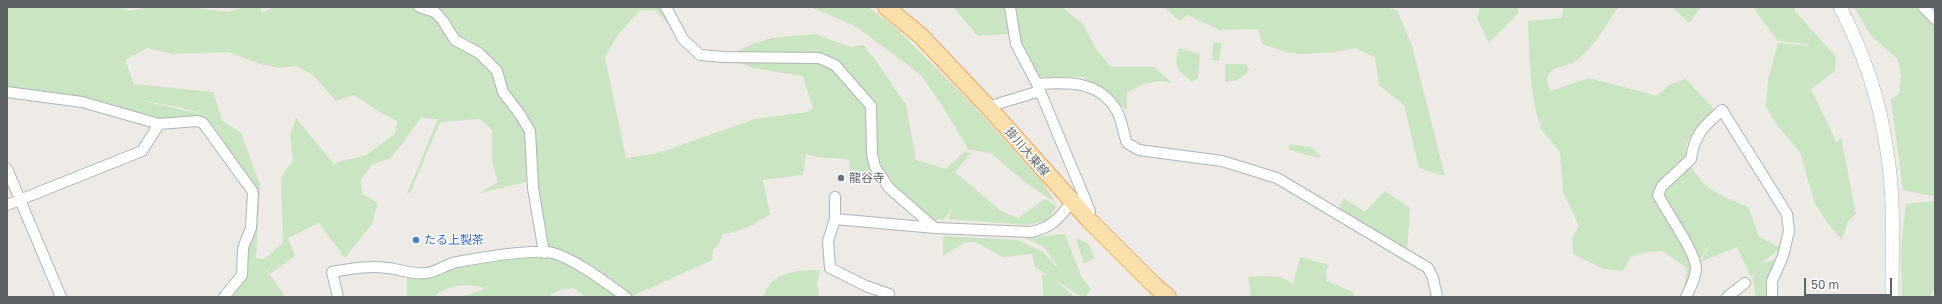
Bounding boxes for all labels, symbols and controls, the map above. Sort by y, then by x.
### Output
street label: 掛川大東線 [1002,125,1052,179]
place label: 龍谷寺 [849,171,885,185]
marker: 龍谷寺 [836,173,846,183]
place label: たる上製茶 [424,233,484,247]
marker: たる上製茶 [411,235,421,245]
scale bar [1806,270,1894,296]
text: 50 m [1811,277,1839,292]

